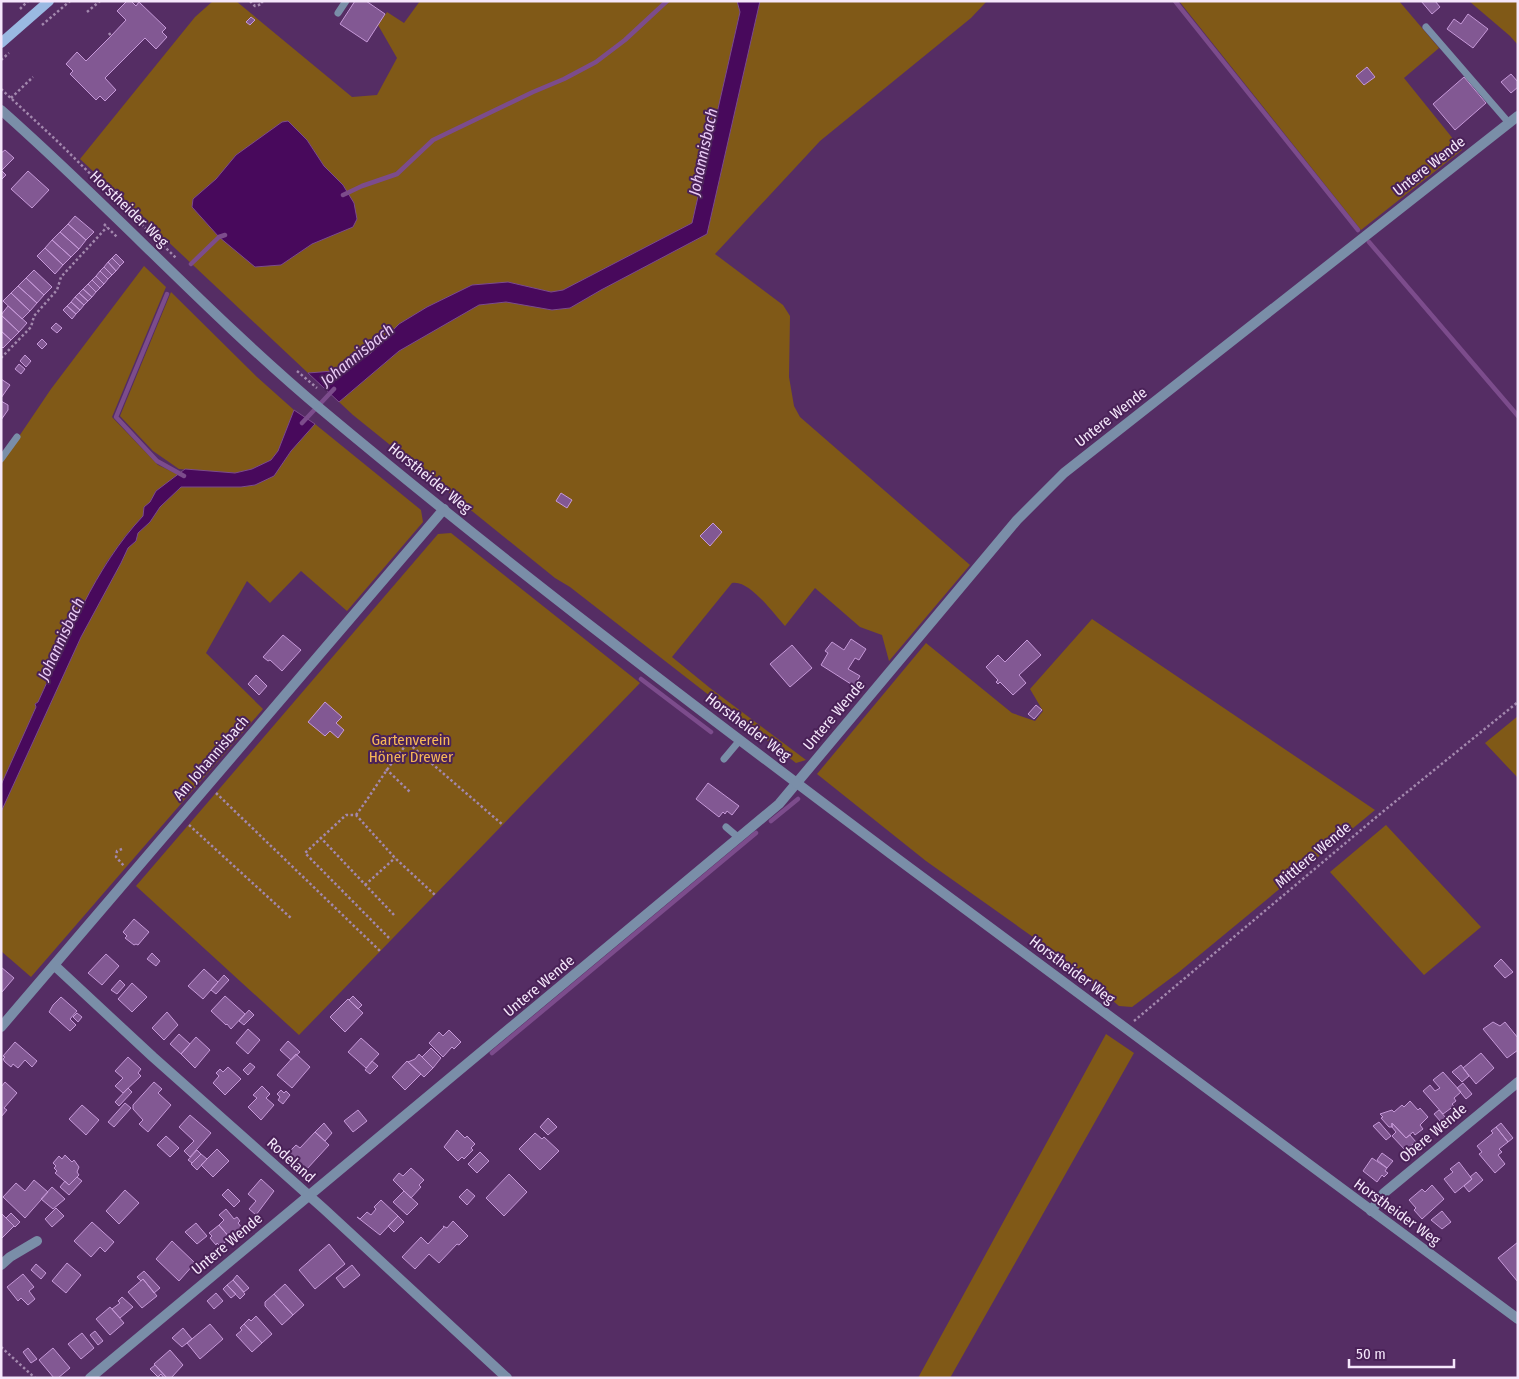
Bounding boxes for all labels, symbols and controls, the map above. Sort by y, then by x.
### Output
water label: Johannisbach [684,107,722,198]
street label: Untere Wende [1389,132,1469,200]
street label: Horstheider Weg [86,167,172,251]
water label: Johannisbach [316,320,398,391]
street label: Untere Wende [1071,383,1151,451]
street label: Horstheider Weg [385,439,475,517]
water label: Johannisbach [33,595,88,684]
street label: Untere Wende [799,676,869,754]
street label: Horstheider Weg [702,689,794,765]
street label: Am Johannisbach [170,712,252,804]
park label: Gartenverein Höner Drewer [369,731,454,766]
street label: Mittlere Wende [1272,818,1354,892]
street label: Horstheider Weg [1026,932,1118,1008]
street label: Untere Wende [500,951,578,1021]
street label: Obere Wende [1396,1100,1470,1166]
street label: Rodeland [263,1134,319,1186]
street label: Horstheider Weg [1350,1175,1444,1249]
street label: Untere Wende [188,1209,266,1279]
scale bar [1349,1336,1454,1368]
text: 50 m [1356,1345,1386,1363]

